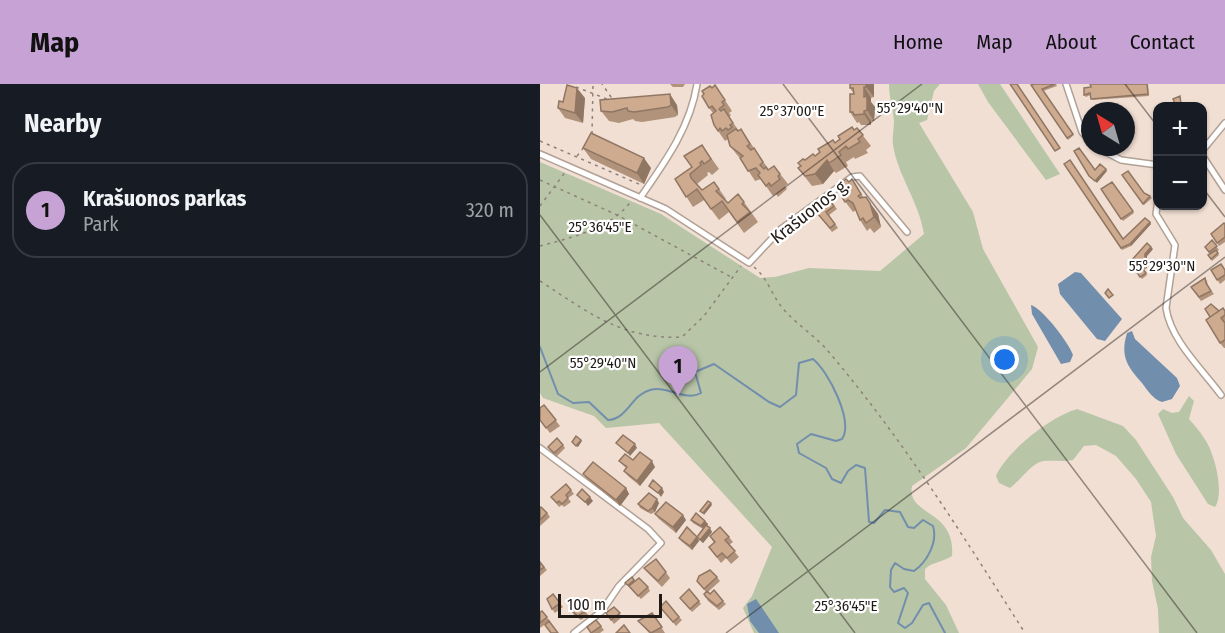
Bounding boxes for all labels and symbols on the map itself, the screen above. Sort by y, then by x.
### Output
text: 55°29'40"N [877,99,943,117]
text: 25°37'00"E [760,102,824,120]
north arrow [1081,102,1135,156]
street label: Krašuonos g. [766,173,854,248]
text: 25°36'45"E [569,218,631,236]
text: 55°29'30"N [1129,257,1195,275]
your location [990,345,1019,374]
pin: 1 [658,346,698,396]
text: 55°29'40"N [570,354,636,372]
scale bar [558,591,662,618]
text: 25°36'45"E [815,597,877,615]

